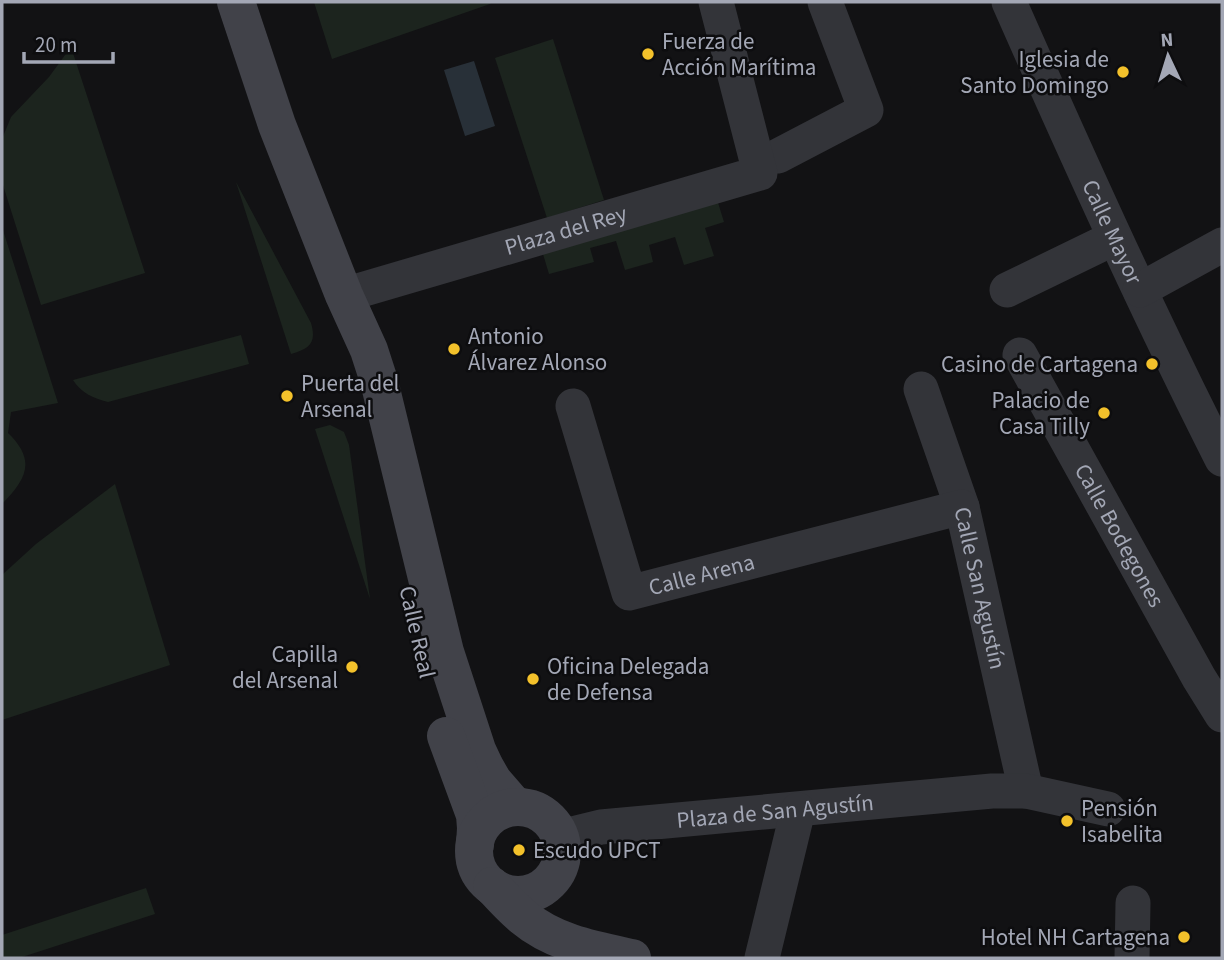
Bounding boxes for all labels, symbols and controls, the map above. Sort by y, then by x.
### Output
scale bar [24,21,114,65]
north arrow [1133,21,1203,91]
place label: Fuerza de Acción Marítima [662,25,816,84]
text: N [1160,27,1174,54]
text: 20 m [35,30,77,60]
place label: Iglesia de Santo Domingo [960,43,1109,102]
marker: Fuerza de Acción Marítima [640,46,656,62]
marker: Iglesia de Santo Domingo [1115,64,1131,80]
street label: Calle Mayor [1074,174,1151,290]
street label: Plaza del Rey [501,196,631,264]
place label: Antonio Álvarez Alonso [468,320,607,379]
marker: Antonio Álvarez Alonso [446,341,462,357]
place label: Casino de Cartagena [941,348,1138,381]
marker: Casino de Cartagena [1144,356,1160,372]
place label: Puerta del Arsenal [301,367,399,426]
place label: Palacio de Casa Tilly [992,384,1090,443]
marker: Puerta del Arsenal [279,388,295,404]
marker: Palacio de Casa Tilly [1096,405,1112,421]
street label: Calle Bodegones [1067,457,1173,613]
street label: Calle San Agustín [946,504,1015,672]
street label: Calle Arena [645,545,758,604]
street label: Calle Real [390,583,444,681]
place label: Capilla del Arsenal [232,638,338,697]
place label: Oficina Delegada de Defensa [547,650,709,709]
marker: Capilla del Arsenal [344,659,360,675]
marker: Oficina Delegada de Defensa [525,671,541,687]
street label: Plaza de San Agustín [675,785,875,836]
place label: Pensión Isabelita [1081,792,1163,851]
marker: Pensión Isabelita [1059,813,1075,829]
place label: Escudo UPCT [533,834,661,867]
marker: Escudo UPCT [511,842,527,858]
place label: Hotel NH Cartagena [981,921,1170,954]
marker: Hotel NH Cartagena [1176,929,1192,945]

